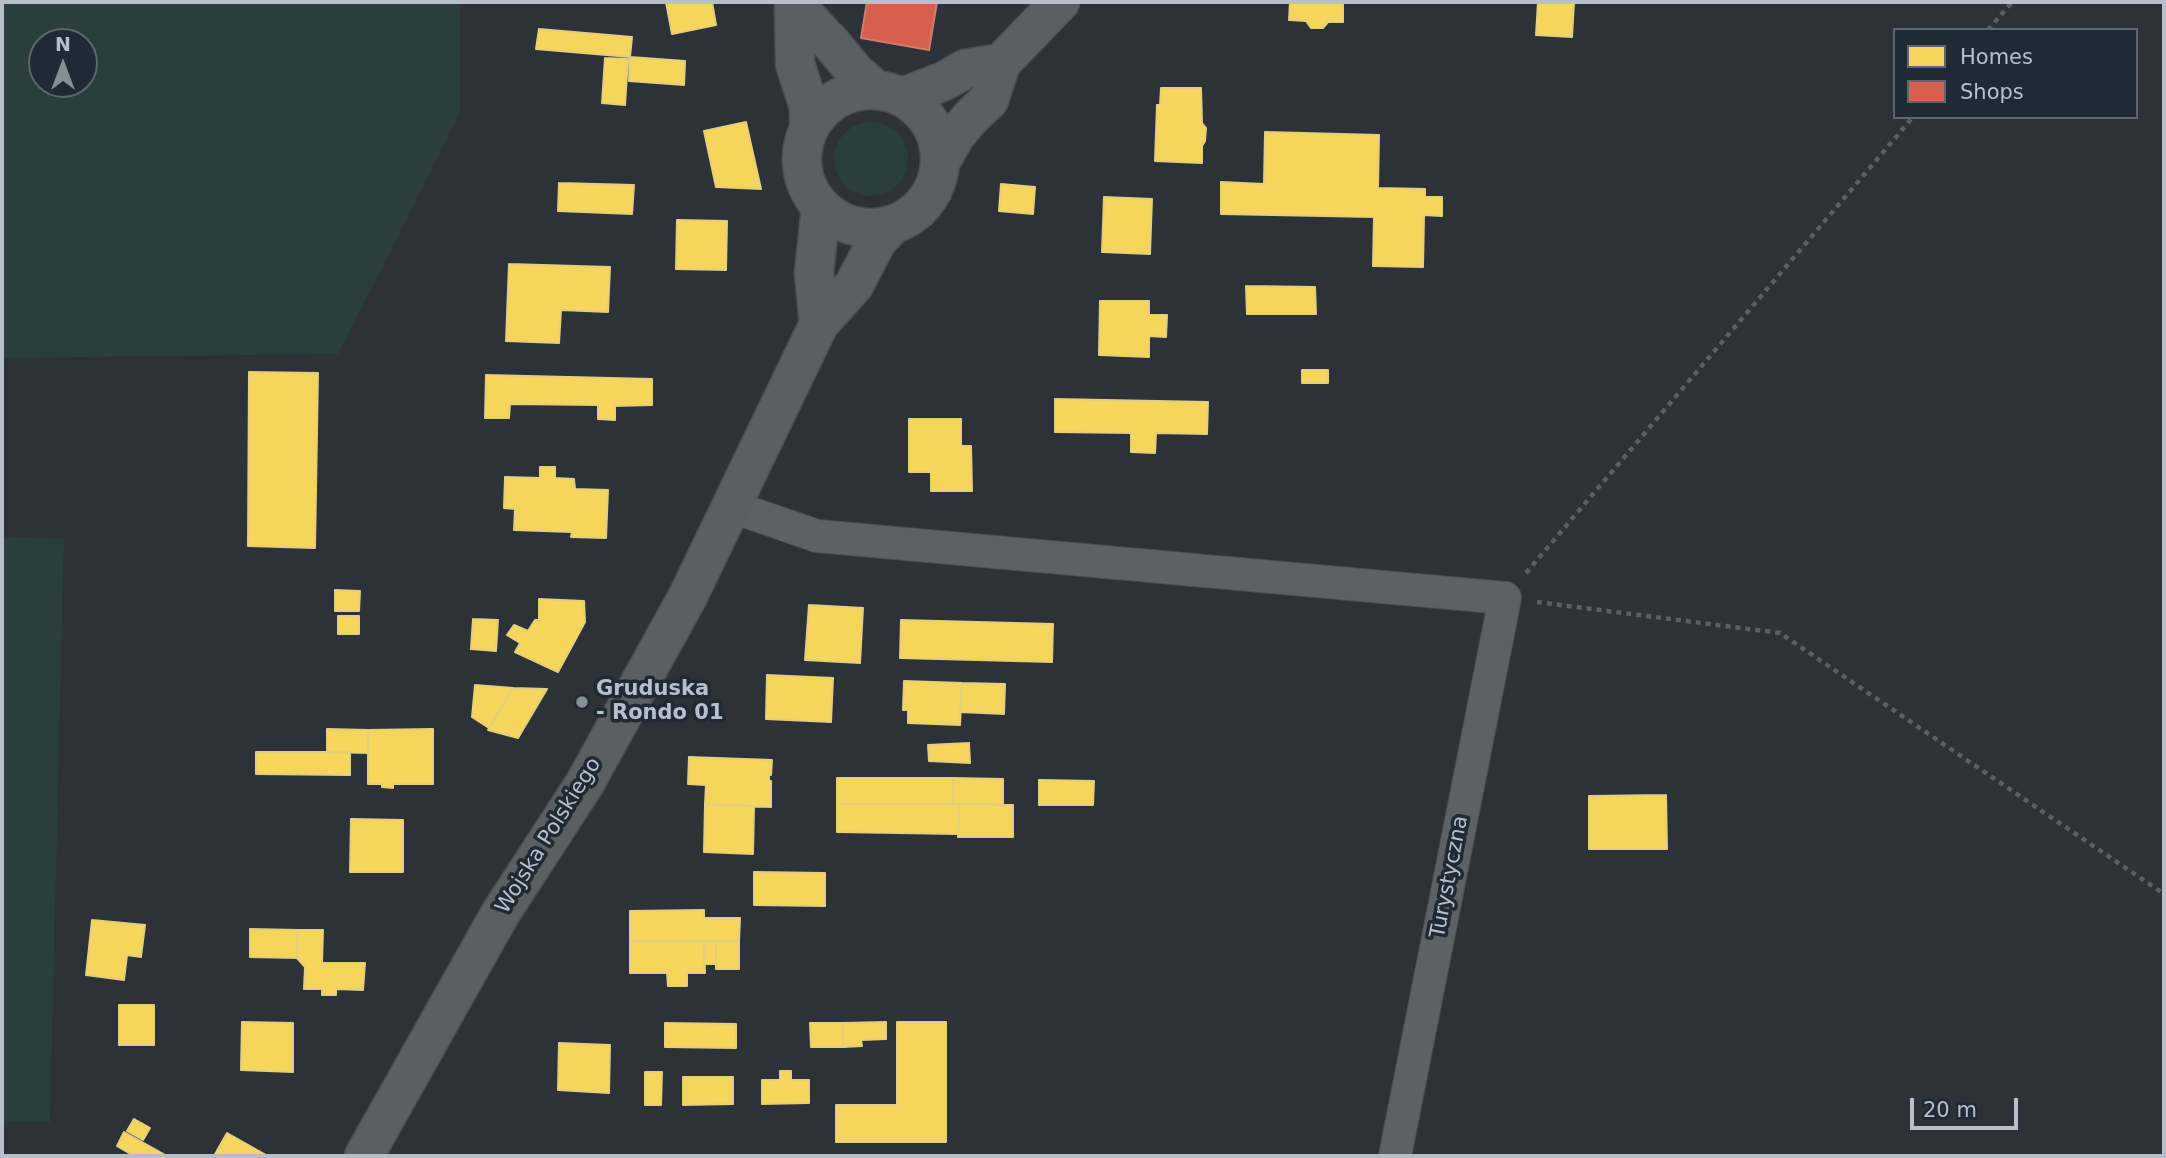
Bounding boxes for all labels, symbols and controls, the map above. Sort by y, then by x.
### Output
north arrow [28,28,98,98]
legend [1893,28,2138,119]
text: N [55,33,71,55]
text: Homes [1960,45,2033,69]
text: Shops [1960,80,2024,104]
place label: Gruduska - Rondo 01 [596,677,724,727]
marker: Gruduska - Rondo 01 [574,694,590,710]
street label: Wojska Polskiego [491,753,607,919]
street label: Turystyczna [1426,814,1474,940]
scale bar [1914,1084,2022,1128]
text: 20 m [1923,1098,1977,1122]

